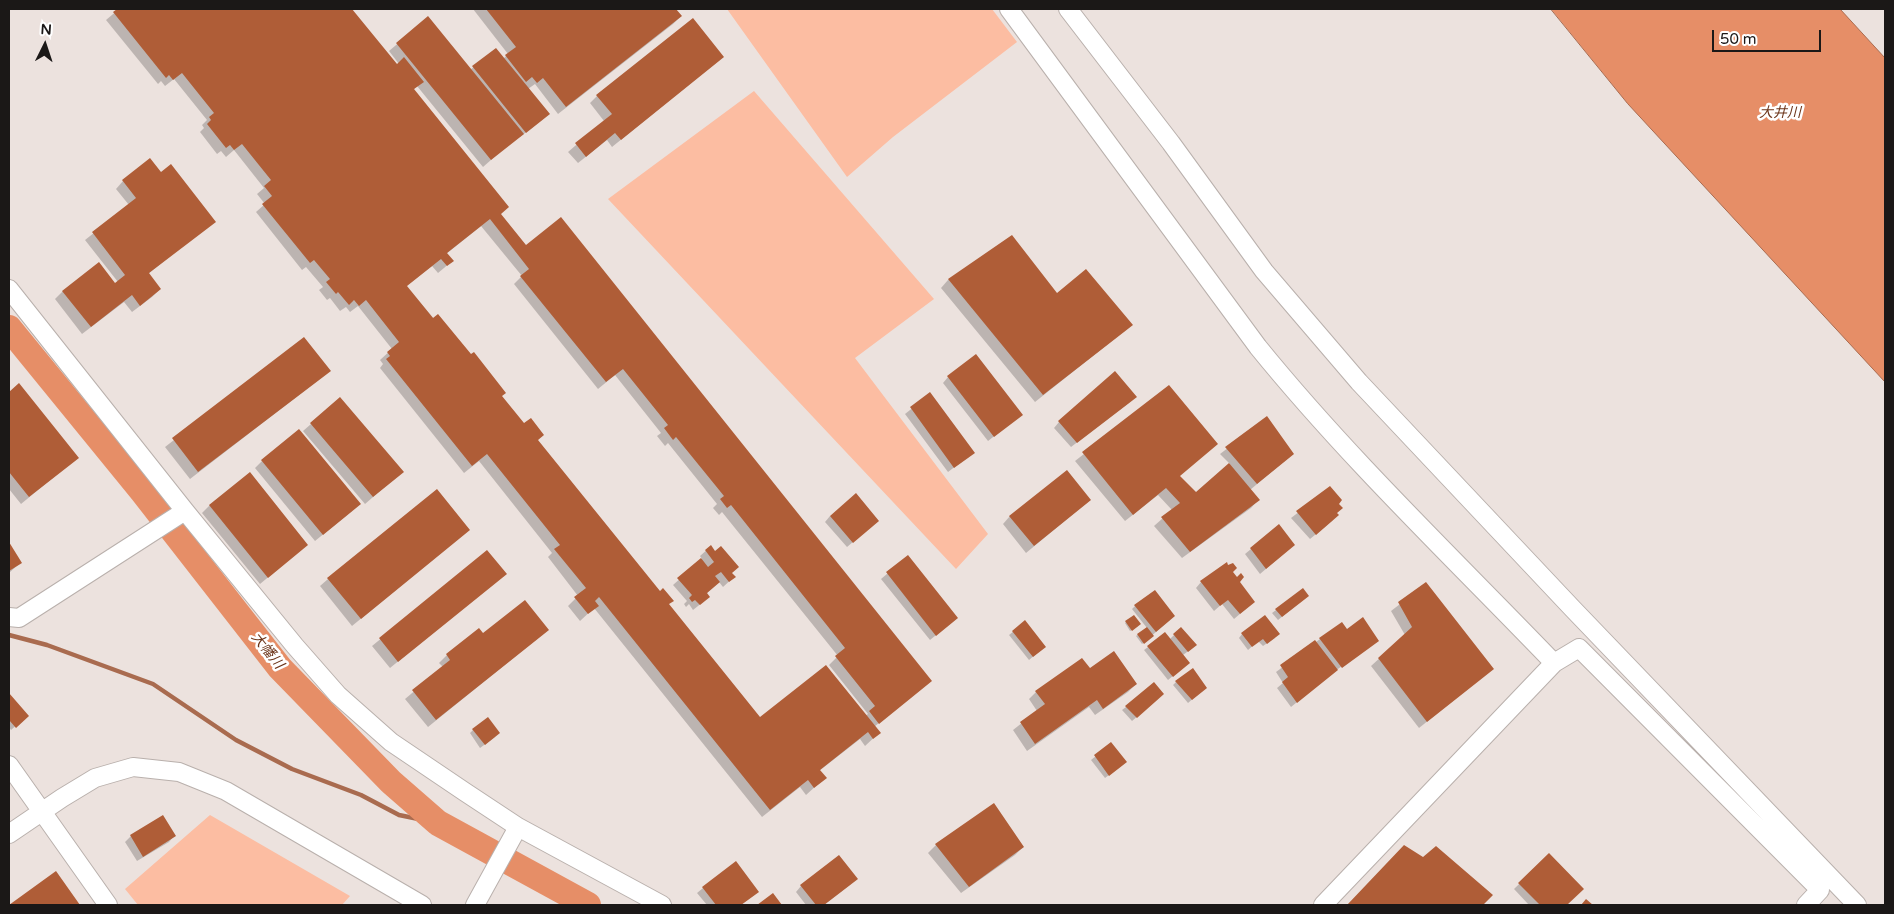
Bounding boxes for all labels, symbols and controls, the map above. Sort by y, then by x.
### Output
north arrow [20,20,70,70]
scale bar [1714,20,1823,52]
text: N [40,21,52,38]
text: 50 m [1720,30,1757,48]
water label: 大井川 [1759,105,1801,121]
water label: 大幡川 [247,629,287,673]

